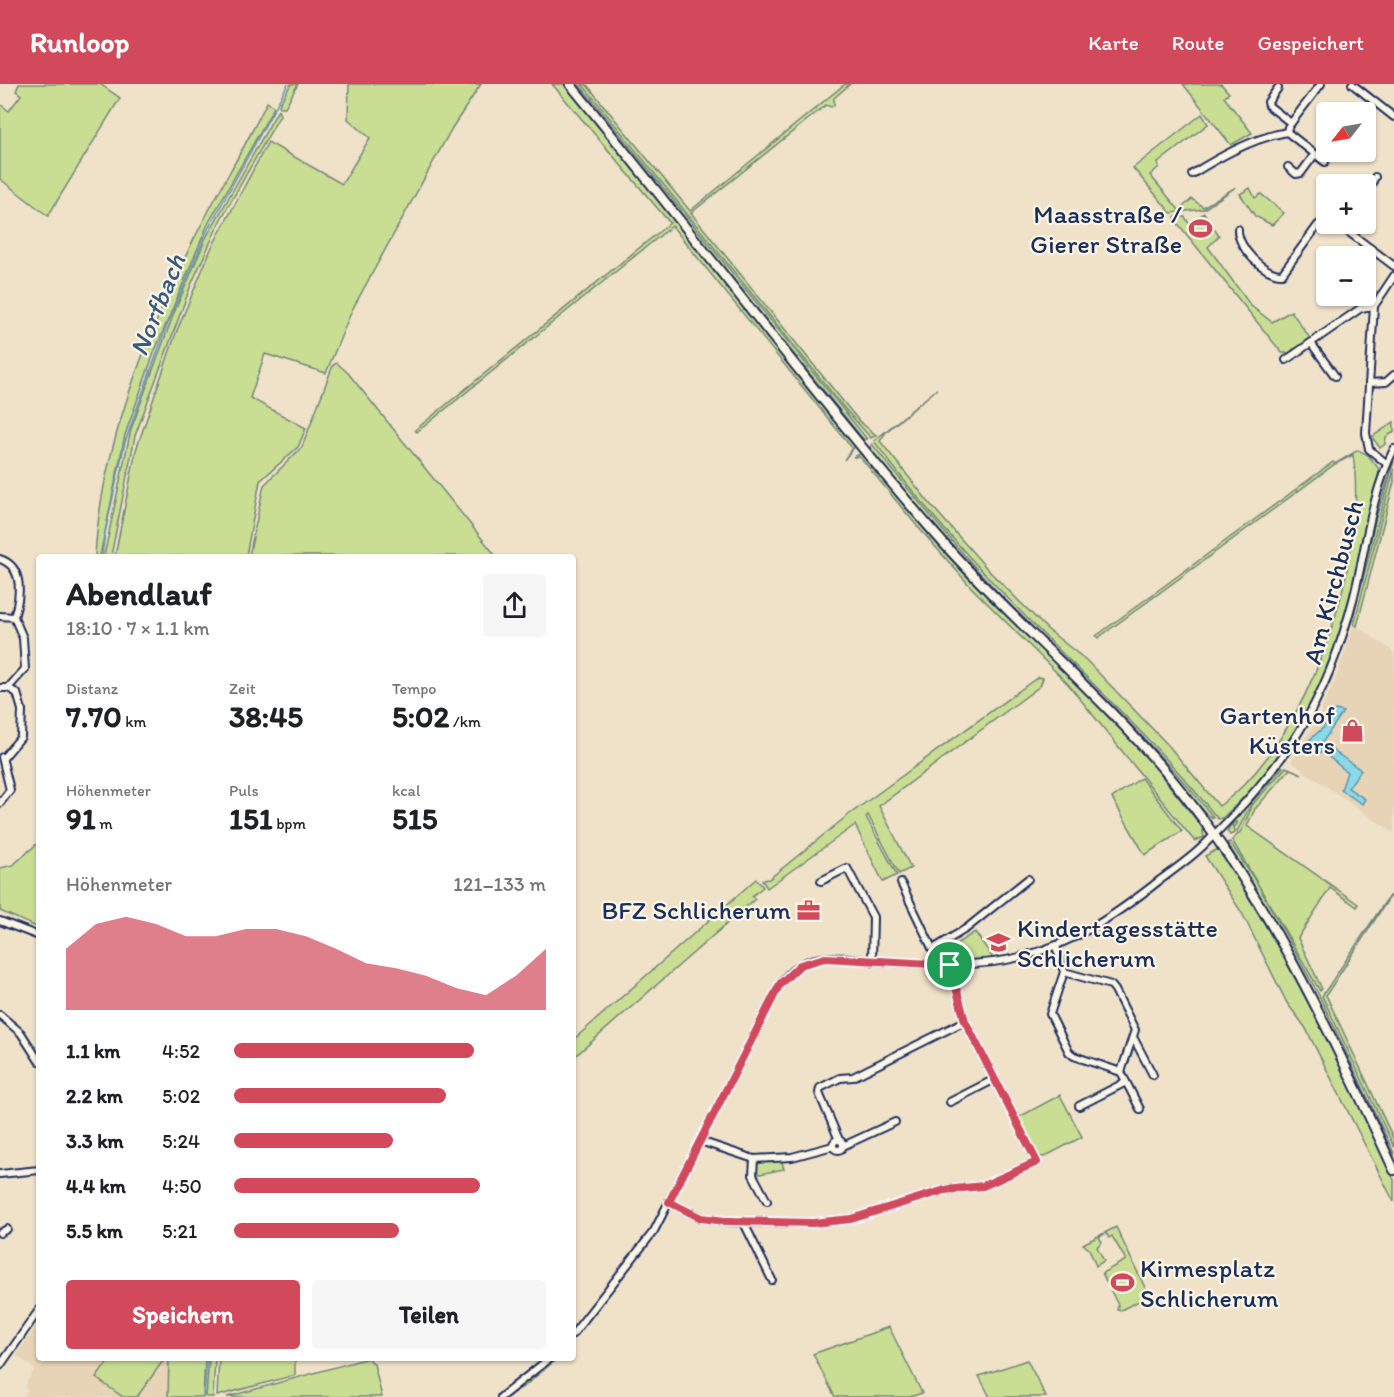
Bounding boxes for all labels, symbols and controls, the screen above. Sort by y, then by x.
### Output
text: Runloop [30,25,129,59]
text: Karte [1088,30,1139,55]
text: Route [1172,30,1225,55]
text: Gespeichert [1258,30,1364,55]
north arrow [1316,102,1376,162]
map controls [1316,102,1376,306]
button: + [1316,174,1376,234]
place label: Maasstraße / Gierer Straße [1030,198,1182,260]
sports icon: Maasstraße / Gierer Straße [1187,216,1213,242]
button: − [1316,246,1376,306]
water label: Norfbach [122,249,192,361]
street label: Am Kirchbusch [1296,496,1370,668]
text: Abendlauf [66,574,212,613]
button: share [483,574,546,637]
text: 18:10 · 7 × 1.1 km [66,616,210,640]
text: Distanz [66,679,118,698]
text: Zeit [229,679,256,698]
text: Tempo [392,679,437,698]
text: 7.70 [66,698,122,735]
text: 38:45 [229,698,303,735]
text: 5:02 [392,698,449,735]
place label: Gartenhof Küsters [1219,699,1335,761]
text: km [122,712,146,731]
text: /km [449,712,481,731]
shop icon: Gartenhof Küsters [1340,717,1366,743]
text: Höhenmeter [66,781,151,800]
text: Puls [229,781,259,800]
text: kcal [392,781,420,800]
text: 91 [66,800,96,837]
text: 151 [229,800,273,837]
text: 515 [392,800,437,837]
text: m [96,814,113,833]
text: bpm [273,814,306,833]
text: Höhenmeter [66,872,172,896]
text: 121–133 m [453,872,546,896]
place label: BFZ Schlicherum [602,894,791,926]
office icon: BFZ Schlicherum [796,897,822,923]
place label: Kindertagesstätte Schlicherum [1017,912,1218,974]
school or university icon: Kindertagesstätte Schlicherum [986,930,1012,956]
pin [924,939,975,990]
icon: arrive [933,948,966,981]
text: 1.1 km [66,1039,120,1063]
text: 4:52 [162,1039,200,1063]
text: 2.2 km [66,1084,123,1108]
text: 5:02 [162,1084,200,1108]
text: 3.3 km [66,1129,124,1153]
text: 5:24 [162,1129,200,1153]
text: 4.4 km [66,1174,126,1198]
text: 4:50 [162,1174,202,1198]
text: 5.5 km [66,1219,123,1243]
text: 5:21 [162,1219,197,1243]
place label: Kirmesplatz Schlicherum [1140,1252,1279,1314]
sports icon: Kirmesplatz Schlicherum [1109,1270,1135,1296]
button: Speichern [66,1280,300,1349]
button: Teilen [312,1280,546,1349]

